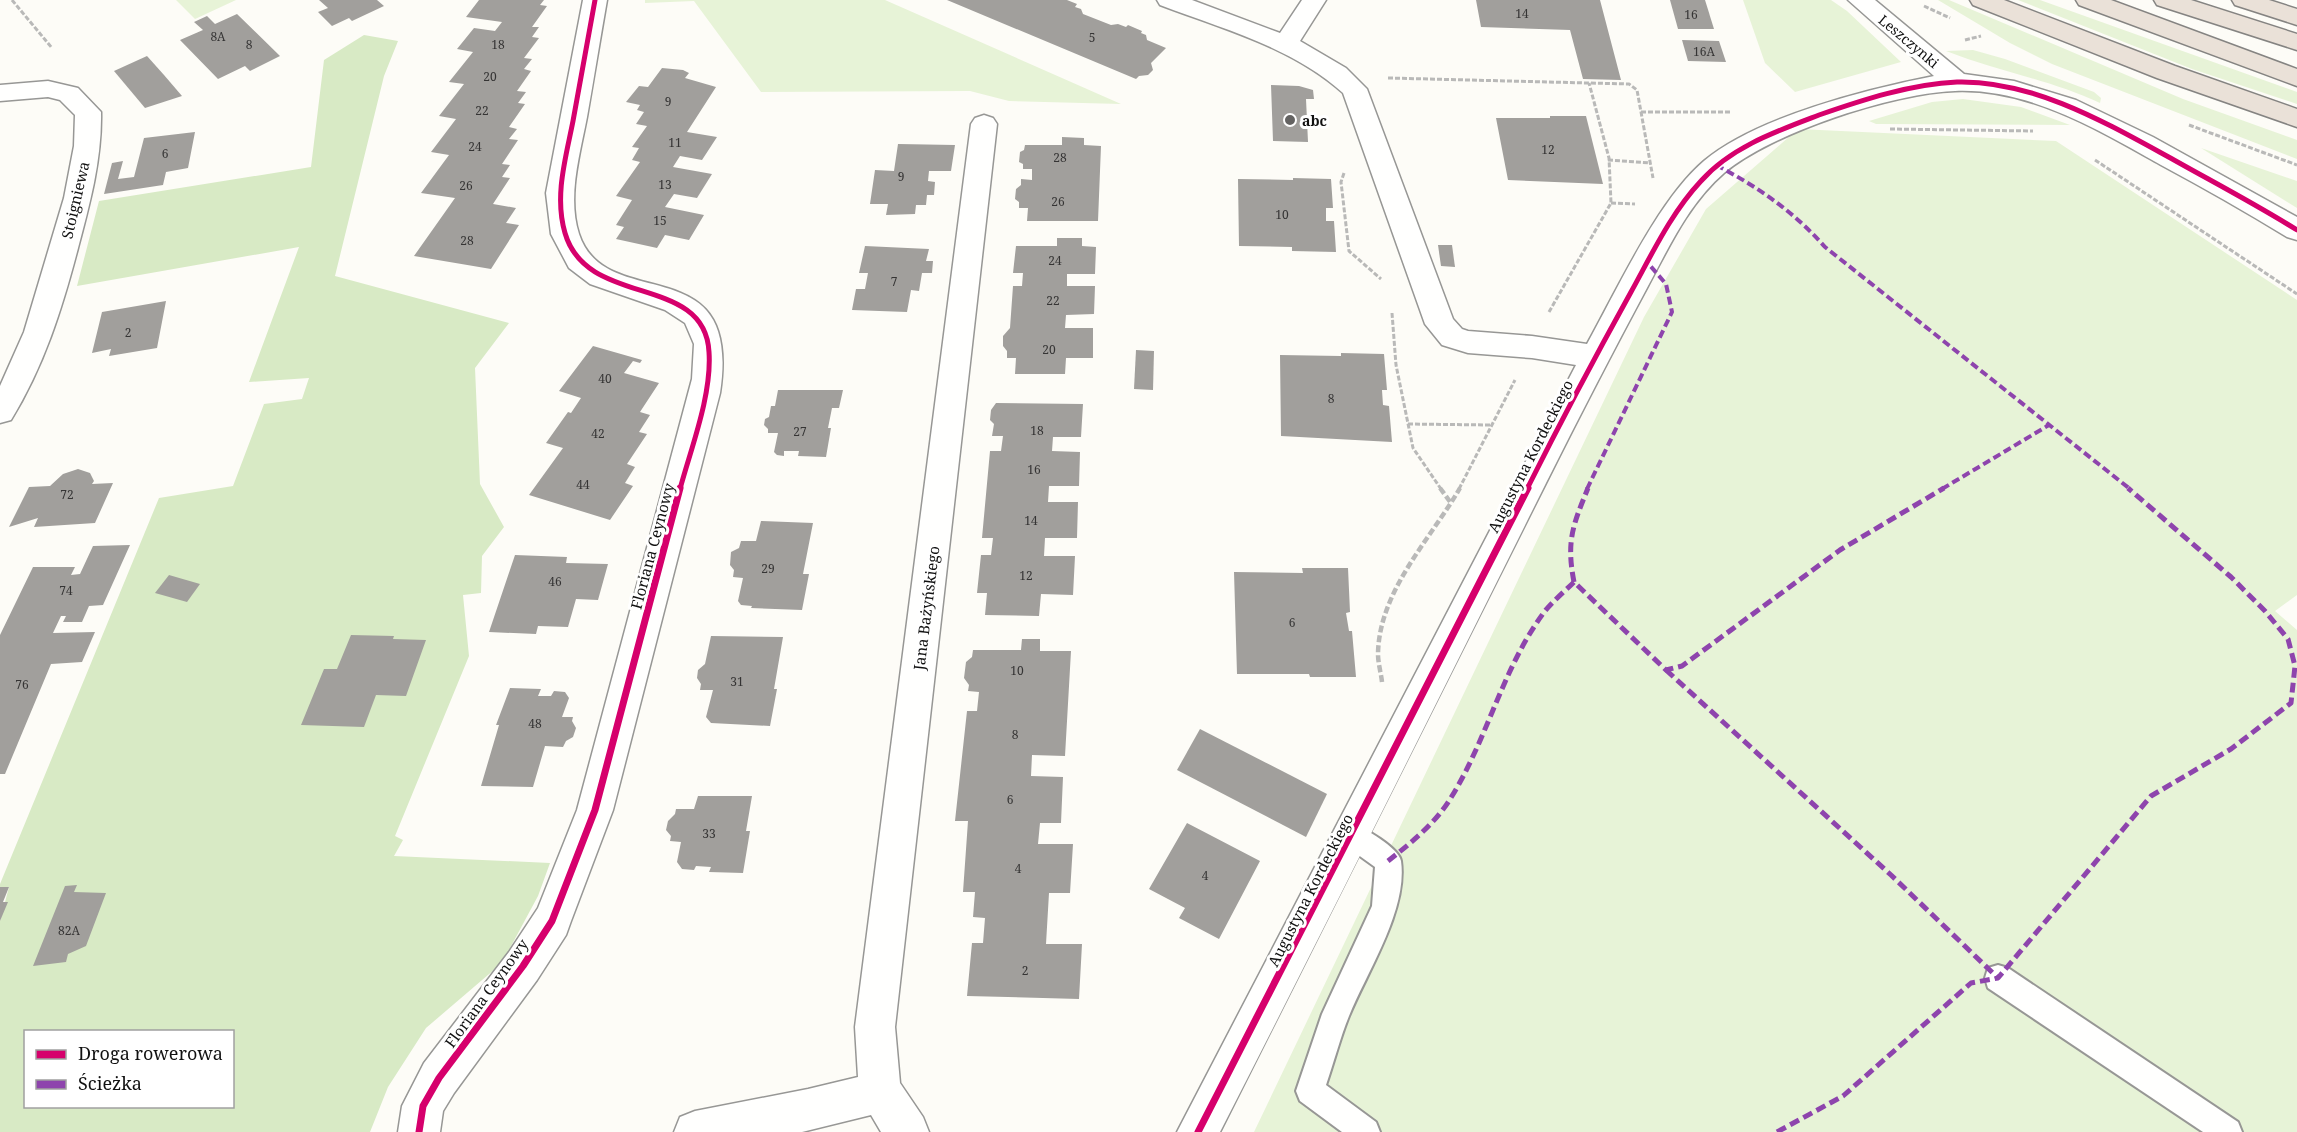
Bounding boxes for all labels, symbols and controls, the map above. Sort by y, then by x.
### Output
house number: 14 [1515,5,1529,22]
house number: 16 [1684,6,1698,23]
street label: Leszczynki [1875,10,1944,72]
house number: 8A [210,28,226,45]
house number: 5 [1089,29,1095,46]
house number: 8 [246,36,253,53]
house number: 18 [491,36,505,53]
house number: 16A [1693,43,1715,60]
house number: 20 [483,68,497,85]
house number: 9 [665,93,671,110]
house number: 22 [475,102,489,119]
place label: abc [1302,111,1327,130]
marker: abc [1283,113,1297,127]
house number: 11 [668,134,682,151]
house number: 24 [468,138,482,155]
house number: 12 [1541,141,1555,158]
house number: 6 [162,145,169,162]
house number: 28 [1053,149,1067,166]
street label: Stoigniewa [56,159,94,241]
house number: 9 [898,168,904,185]
house number: 13 [658,176,672,193]
house number: 26 [459,177,473,194]
house number: 26 [1051,193,1065,210]
house number: 10 [1275,206,1289,223]
house number: 15 [653,212,667,229]
house number: 28 [460,232,474,249]
house number: 24 [1048,252,1062,269]
house number: 7 [891,273,898,290]
house number: 22 [1046,292,1060,309]
house number: 2 [125,324,131,341]
house number: 20 [1042,341,1056,358]
house number: 40 [598,370,612,387]
street label: Augustyna Kordeckiego [1483,376,1577,536]
house number: 8 [1328,390,1335,407]
house number: 18 [1030,422,1044,439]
house number: 27 [793,423,807,440]
house number: 42 [591,425,605,442]
house number: 16 [1027,461,1041,478]
house number: 44 [576,476,590,493]
street label: Floriana Ceynowy [626,480,679,611]
house number: 72 [60,486,74,503]
house number: 14 [1024,512,1038,529]
street label: Jana Bażyńskiego [908,545,944,672]
house number: 29 [761,560,775,577]
house number: 12 [1019,567,1033,584]
house number: 46 [548,573,562,590]
house number: 74 [59,582,73,599]
house number: 6 [1289,614,1296,631]
house number: 10 [1010,662,1024,679]
house number: 31 [730,673,744,690]
house number: 76 [15,676,29,693]
house number: 48 [528,715,542,732]
house number: 8 [1012,726,1019,743]
house number: 6 [1007,791,1014,808]
street label: Augustyna Kordeckiego [1263,810,1357,970]
house number: 33 [702,825,716,842]
house number: 4 [1015,860,1022,877]
house number: 4 [1202,867,1209,884]
house number: 82A [58,922,80,939]
street label: Floriana Ceynowy [440,934,533,1051]
house number: 2 [1022,962,1028,979]
legend [24,1030,234,1108]
text: Droga rowerowa [78,1041,223,1065]
text: Ścieżka [78,1071,142,1095]

